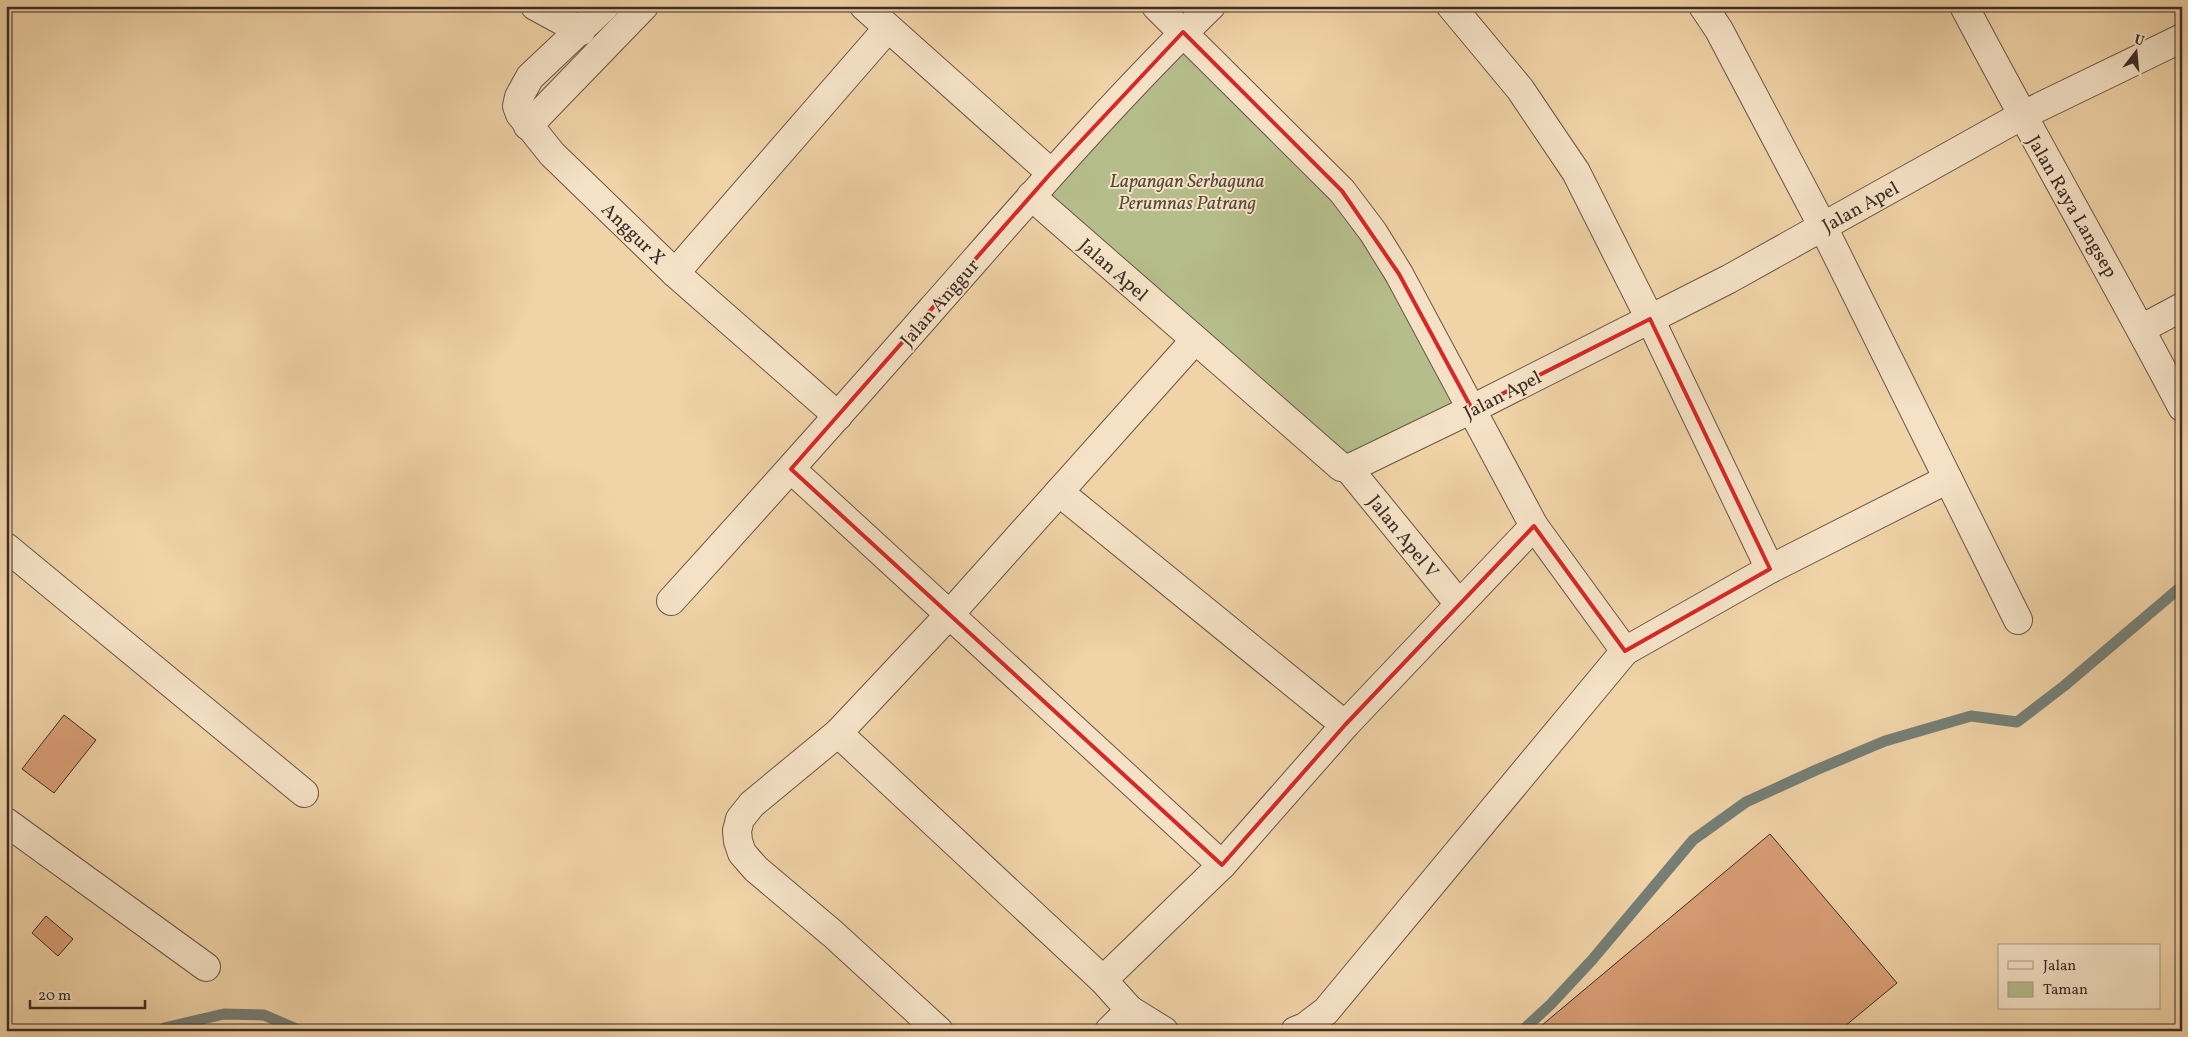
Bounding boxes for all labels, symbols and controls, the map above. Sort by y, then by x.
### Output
north arrow [2110,28,2160,78]
text: U [2132,30,2147,52]
street label: Jalan Raya Langsep [2020,131,2123,283]
park label: Lapangan Serbaguna Perumnas Patrang [1110,169,1264,217]
street label: Jalan Apel [1818,176,1904,240]
street label: Anggur X [595,198,670,271]
street label: Jalan Apel [1072,233,1153,308]
street label: Jalan Anggur [895,254,986,353]
street label: Jalan Apel [1459,365,1547,426]
street label: Jalan Apel V [1361,490,1444,584]
legend [1998,944,2160,1010]
text: Jalan [2043,956,2076,977]
scale bar [30,977,145,1009]
text: Taman [2043,980,2088,1001]
text: 20 m [38,986,71,1007]

